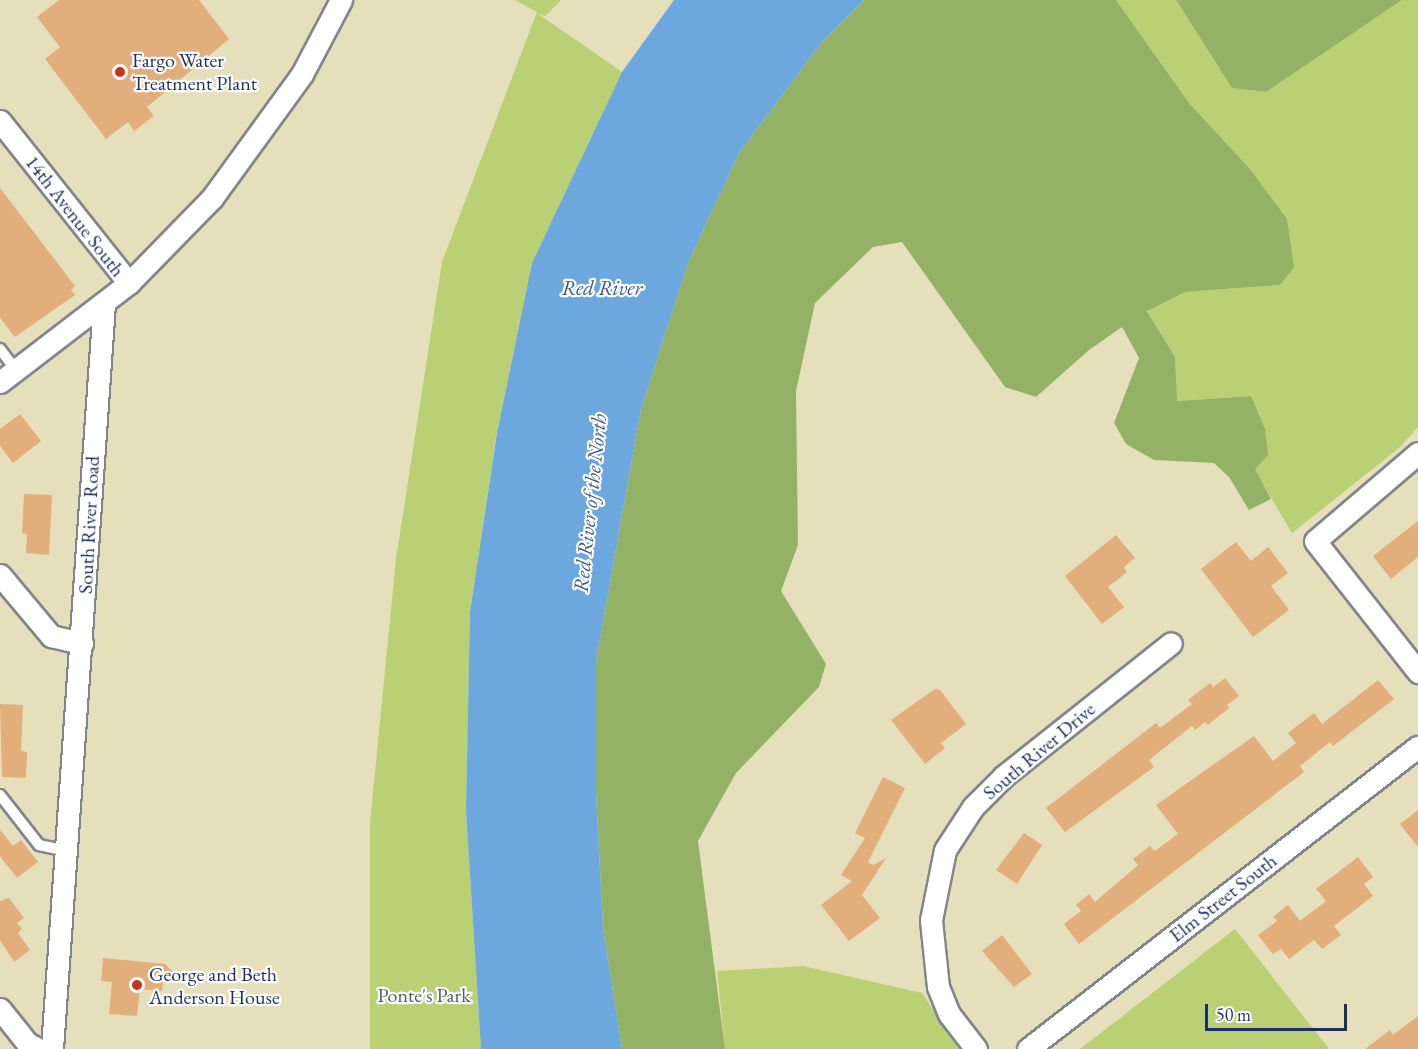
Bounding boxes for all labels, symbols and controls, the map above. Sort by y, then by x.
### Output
place label: Fargo Water Treatment Plant [132,48,257,95]
marker: Fargo Water Treatment Plant [113,65,127,79]
street label: 14th Avenue South [20,150,130,282]
water label: Red River [562,275,642,301]
water label: Red River of the North [568,412,612,594]
street label: South River Road [73,455,105,595]
street label: South River Drive [978,697,1100,805]
street label: Elm Street South [1164,849,1282,947]
place label: George and Beth Anderson House [149,962,280,1009]
marker: George and Beth Anderson House [130,978,144,992]
park label: Ponte's Park [377,983,471,1007]
scale bar [1208,992,1350,1030]
text: 50 m [1216,1003,1251,1026]

